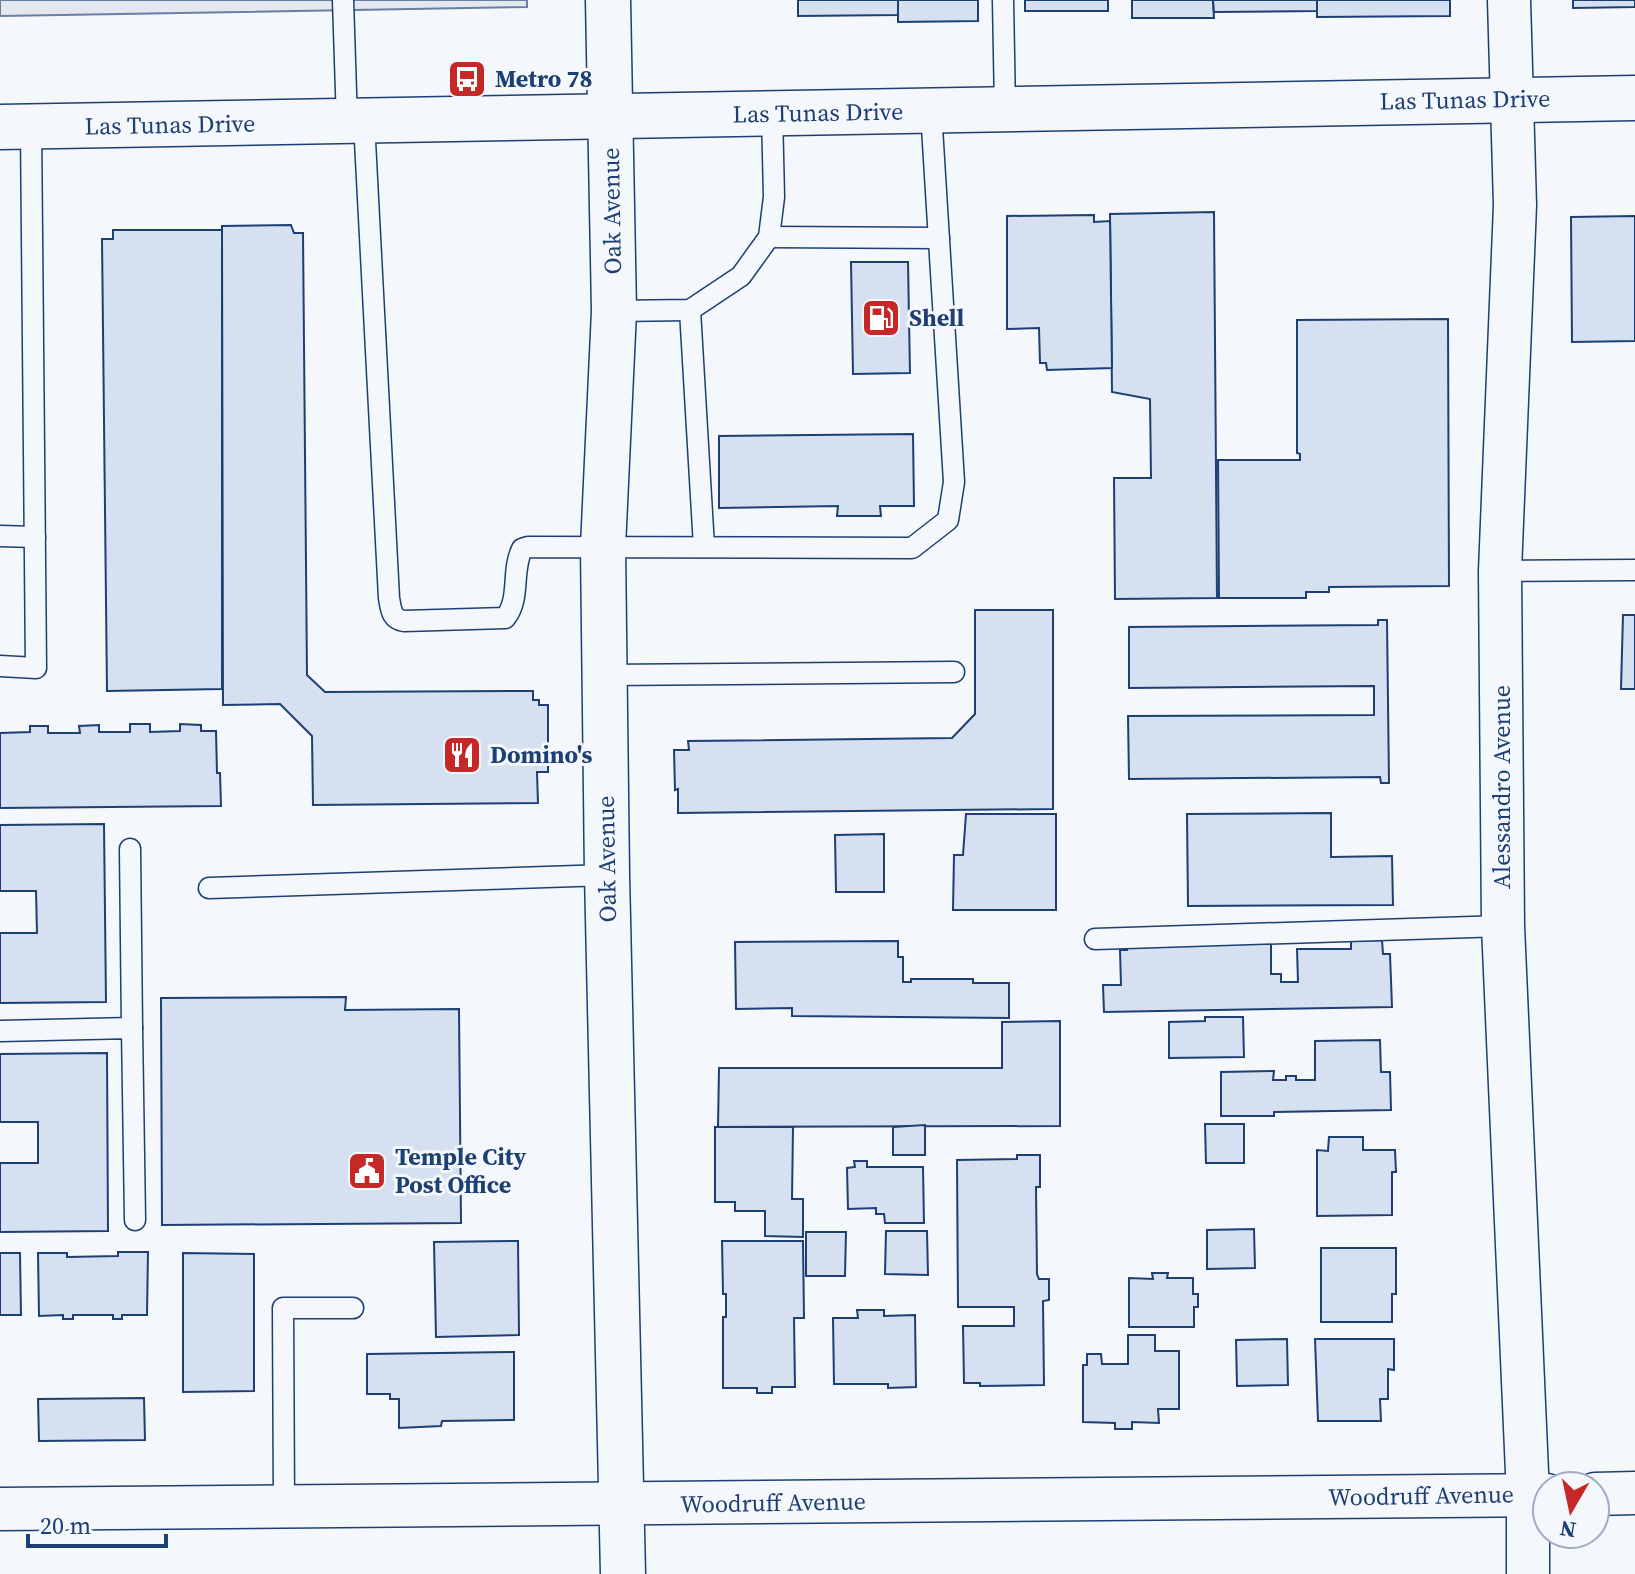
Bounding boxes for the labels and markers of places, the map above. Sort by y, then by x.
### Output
bus stop icon: Metro 78 [446,58,488,100]
place label: Metro 78 [495,62,592,95]
fuel station icon: Shell [860,297,902,339]
place label: Shell [909,301,965,334]
restaurant icon: Domino's [441,734,483,776]
place label: Domino's [490,738,592,771]
place label: Temple City Post Office [395,1140,526,1201]
public building icon: Temple City Post Office [346,1150,388,1192]

